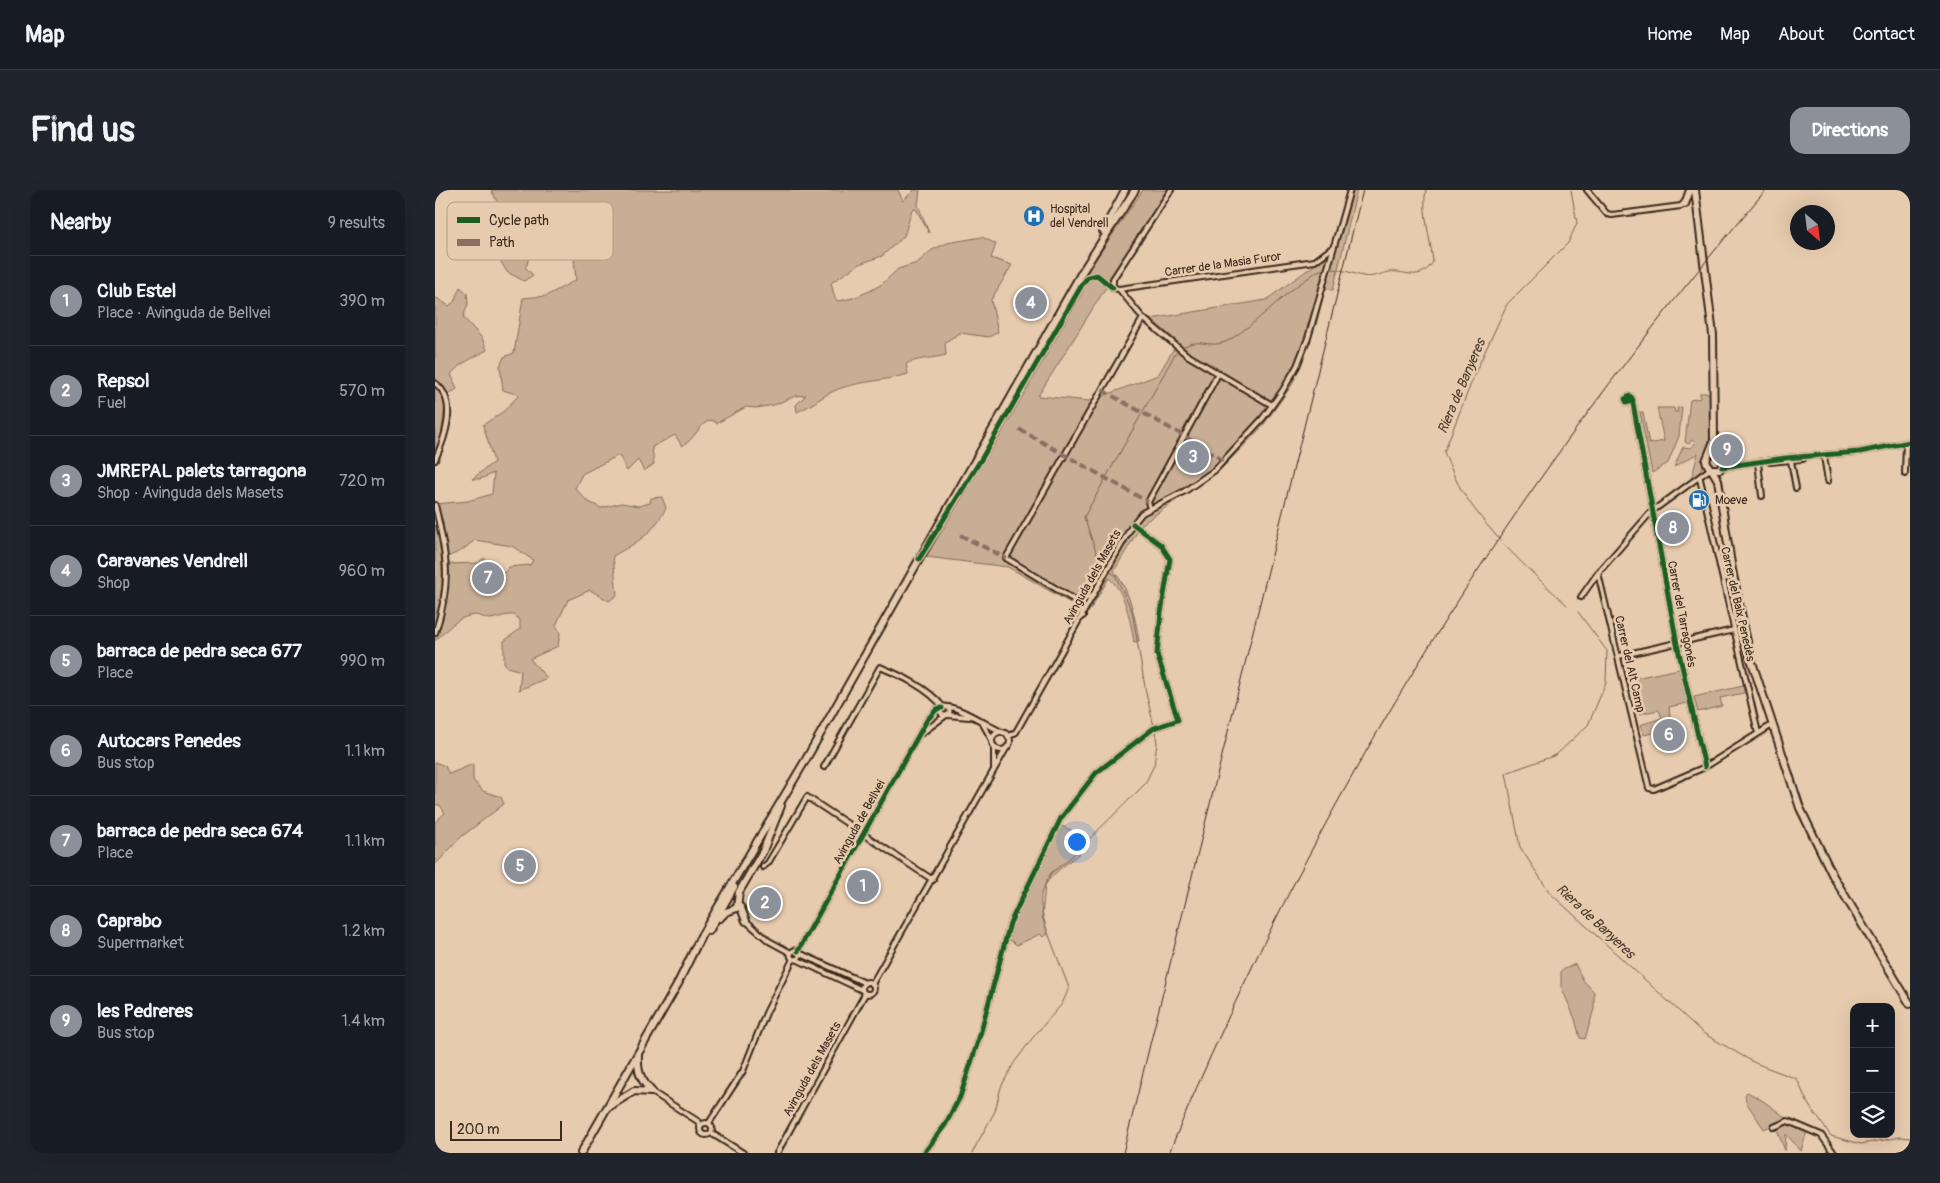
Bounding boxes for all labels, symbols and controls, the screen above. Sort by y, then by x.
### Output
text: Map [25,20,65,49]
text: Home [1647,23,1692,46]
text: Map [1720,23,1750,46]
text: About [1778,23,1824,46]
text: Contact [1852,23,1915,46]
button: Directions [1790,107,1910,154]
text: Find us [30,108,135,152]
legend [447,202,613,260]
place label: Hospital del Vendrell [1050,202,1109,231]
hospital icon: Hospital del Vendrell [1022,204,1046,228]
north arrow [1790,205,1835,250]
text: Nearby [50,209,111,236]
text: Cycle path [489,212,549,229]
text: 9 results [328,213,385,233]
text: Path [489,234,514,251]
street label: Carrer de la Masia Furor [1164,249,1283,280]
text: Club Estel [97,279,176,303]
pin: 4 [1015,284,1047,322]
text: 1 [63,291,69,311]
text: 390 m [339,291,385,311]
text: Place · Avinguda de Bellvei [97,303,270,323]
water label: Riera de Banyeres [1434,335,1490,436]
text: Repsol [97,369,150,393]
text: 2 [62,381,70,401]
text: 570 m [339,381,385,401]
text: Fuel [97,393,126,413]
pin: 9 [1711,431,1743,469]
pin: 3 [1177,438,1209,476]
text: JMREPAL palets tarragona [97,459,306,483]
text: 3 [62,471,70,491]
text: 720 m [339,471,385,491]
text: Shop · Avinguda dels Masets [97,483,283,503]
fuel station icon: Moeve [1687,488,1711,512]
place label: Moeve [1715,493,1747,508]
pin: 8 [1657,509,1689,547]
street label: Avinguda dels Masets [1060,527,1125,627]
street label: Carrer del Baix Penedès [1717,545,1758,664]
text: Caravanes Vendrell [97,549,248,573]
pin: 7 [472,559,504,597]
street label: Carrer del Tarragonés [1664,560,1699,669]
text: 4 [61,561,71,581]
text: 960 m [339,561,385,581]
text: Shop [97,573,130,593]
street label: Carrer del Alt Camp [1611,614,1648,714]
text: barraca de pedra seca 677 [97,639,302,663]
text: 5 [62,651,70,671]
text: 990 m [340,651,385,671]
text: Place [97,663,133,683]
pin: 6 [1653,716,1685,754]
text: Autocars Penedes [97,729,241,753]
text: 6 [61,741,71,761]
text: 1.1 km [345,741,385,761]
text: Bus stop [97,753,155,773]
street label: Avinguda de Bellvei [830,778,889,867]
text: barraca de pedra seca 674 [97,819,303,843]
your location [1064,829,1090,855]
text: 7 [62,831,70,851]
text: 1.1 km [345,831,385,851]
text: Place [97,843,133,863]
pin: 5 [504,847,536,885]
pin: 1 [847,867,879,905]
water label: Riera de Banyeres [1553,881,1640,963]
pin: 2 [749,884,781,922]
text: Caprabo [97,909,162,933]
text: 8 [62,921,70,941]
text: 1.2 km [342,921,385,941]
text: Supermarket [97,933,184,953]
text: les Pedreres [97,999,193,1023]
map controls [1850,1003,1895,1138]
button: + [1850,1003,1895,1048]
text: 9 [62,1011,70,1031]
text: 1.4 km [342,1011,385,1031]
street label: Avinguda dels Masets [780,1019,845,1119]
text: Bus stop [97,1023,155,1043]
button: − [1850,1048,1895,1093]
button: layers [1850,1093,1895,1138]
scale bar [450,1118,563,1141]
text: 200 m [457,1121,499,1138]

